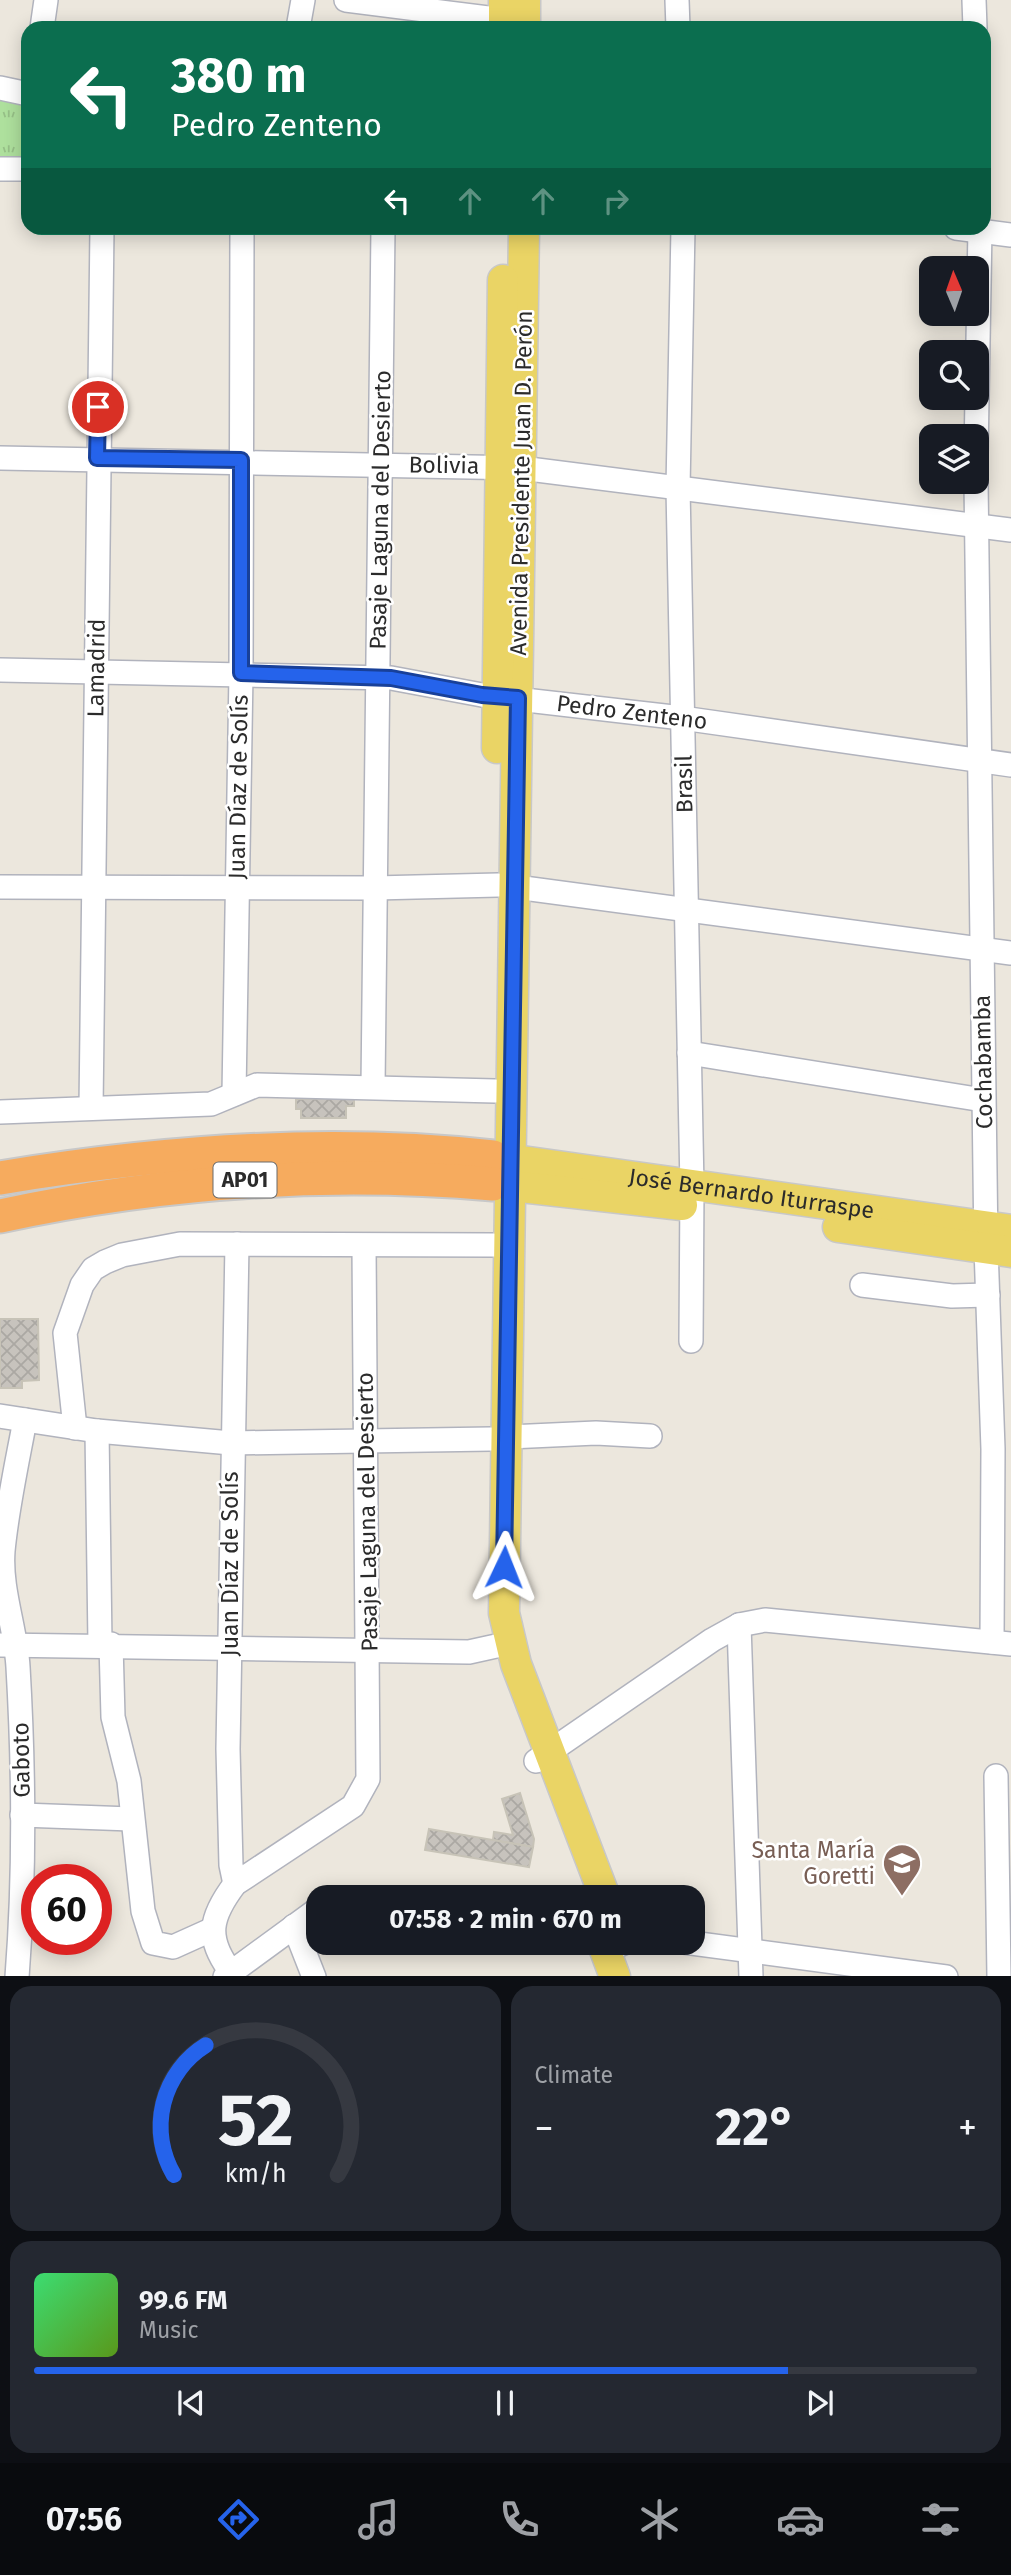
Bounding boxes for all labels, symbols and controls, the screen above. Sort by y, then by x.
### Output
text: 380 m [171,46,307,105]
icon: left [56,49,147,140]
text: Pedro Zenteno [171,106,382,144]
icon: left [378,182,416,220]
icon: ahead [451,182,489,220]
icon: ahead [524,182,562,220]
icon: right [597,182,635,220]
north arrow [919,256,989,326]
map controls [919,256,989,494]
street label: Avenida Presidente Juan D. Perón [504,310,538,656]
button: search [919,340,989,410]
street label: Pasaje Laguna del Desierto [364,370,396,650]
pin [68,377,128,437]
icon: arrive [79,388,117,426]
button: layers [919,424,989,494]
street label: Bolivia [408,450,480,480]
street label: Lamadrid [81,618,111,718]
street label: Pedro Zenteno [555,689,709,735]
street label: Juan Díaz de Solís [222,694,254,880]
street label: Brasil [669,754,699,813]
street label: Cochabamba [968,995,998,1129]
road number: AP01 [214,1162,276,1198]
street label: José Bernardo Iturraspe [627,1162,876,1225]
street label: Pasaje Laguna del Desierto [351,1372,383,1652]
street label: Juan Díaz de Solís [216,1472,244,1656]
position arrow [467,1530,541,1604]
street label: Gaboto [6,1722,36,1798]
place label: Santa María Goretti [751,1836,875,1890]
school or university icon: Santa María Goretti [881,1842,923,1897]
speed limit sign: 60 [21,1864,112,1955]
text: 07:58 · 2 min · 670 m [389,1904,622,1935]
text: Climate [535,2061,613,2089]
text: 52 [217,2077,293,2164]
text: 22° [715,2096,796,2159]
text: − [535,2105,554,2151]
text: + [958,2105,977,2151]
text: km/h [224,2158,286,2188]
text: 99.6 FM [139,2285,227,2316]
text: Music [139,2316,199,2344]
icon: previous [172,2384,210,2422]
icon: pause [486,2384,524,2422]
icon: next [801,2384,839,2422]
icon: directions [214,2495,263,2544]
icon: music [354,2495,403,2544]
icon: phone [495,2495,544,2544]
icon: climate [635,2495,684,2544]
icon: car [776,2495,825,2544]
icon: filters [916,2495,965,2544]
text: 07:56 [46,2500,122,2538]

